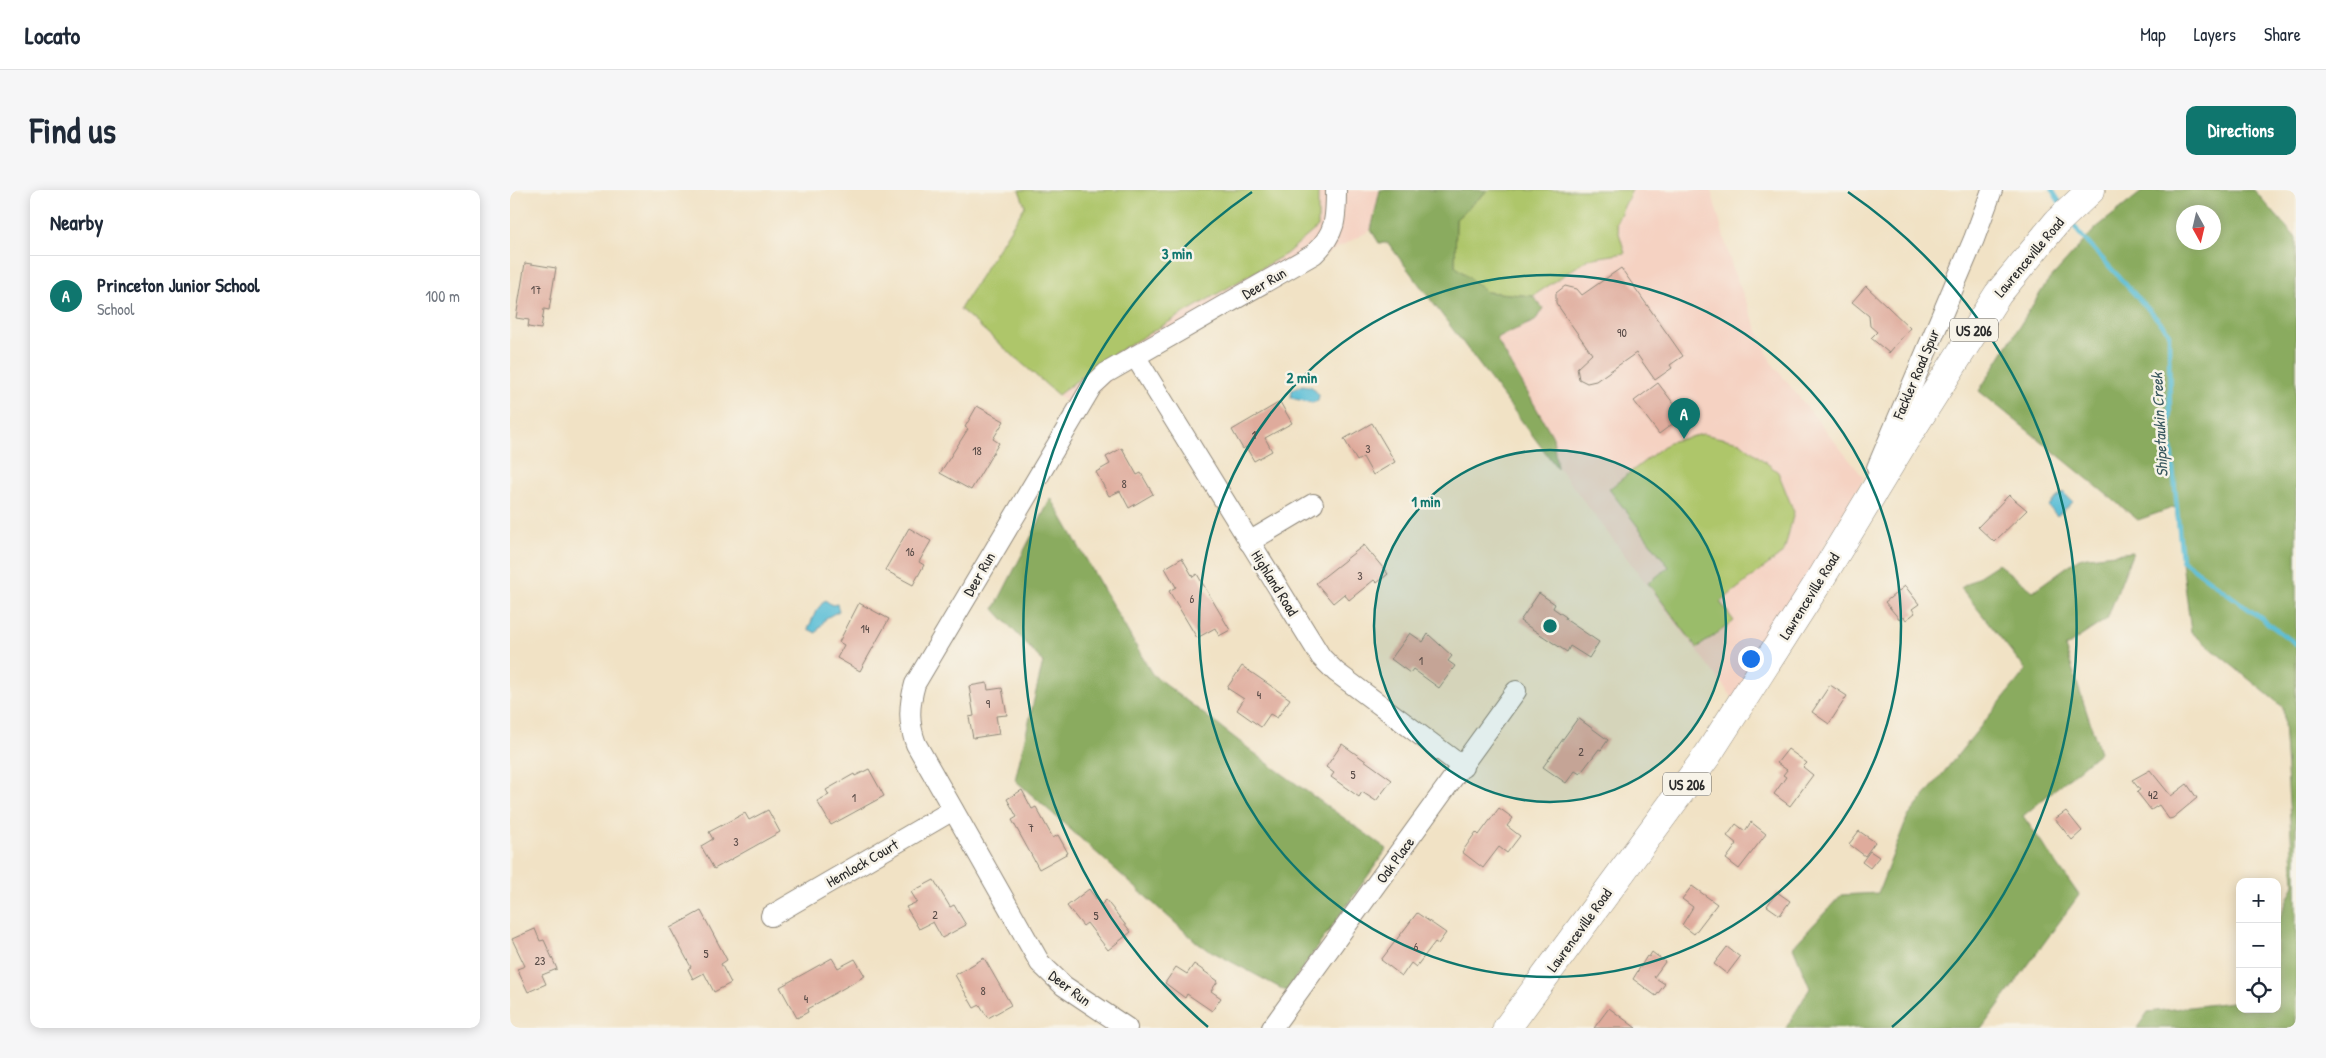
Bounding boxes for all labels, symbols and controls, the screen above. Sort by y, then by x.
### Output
text: Locato [25,19,80,51]
text: Map [2140,22,2166,47]
text: Layers [2194,22,2236,47]
text: Share [2264,22,2301,47]
button: Directions [2186,106,2296,155]
text: Find us [30,107,116,154]
north arrow [2176,205,2221,250]
text: Nearby [50,208,103,237]
street label: Lawrenceville Road [1989,212,2069,302]
text: 3 min [1162,243,1192,264]
street label: Deer Run [1238,262,1290,304]
text: Princeton Junior School [97,272,260,298]
house number: 17 [531,281,541,298]
text: A [62,285,70,307]
text: 100 m [425,285,460,307]
text: School [97,298,134,320]
road number: US 206 [1950,318,1998,342]
house number: 90 [1617,324,1627,341]
street label: Fackler Road Spur [1887,326,1944,423]
text: 2 min [1287,367,1318,388]
water label: Shipetaukin Creek [2145,371,2173,478]
pin: A [1668,398,1700,439]
house number: 1 [1252,426,1256,443]
house number: 3 [1365,440,1371,457]
house number: 18 [972,442,982,459]
house number: 8 [1121,475,1127,492]
text: 1 min [1411,491,1441,512]
house number: 16 [905,543,915,560]
street label: Highland Road [1247,546,1304,620]
street label: Deer Run [958,548,1000,600]
street label: Lawrenceville Road [1774,549,1844,643]
house number: 3 [1357,567,1363,584]
house number: 6 [1190,590,1195,607]
centre of rings [1541,617,1559,635]
house number: 14 [861,620,870,637]
your location [1738,646,1764,672]
house number: 1 [1419,652,1423,669]
house number: 4 [1257,686,1262,703]
house number: 9 [986,695,991,712]
house number: 2 [1578,743,1584,760]
house number: 5 [1350,766,1356,783]
road number: US 206 [1663,772,1711,796]
house number: 42 [2148,786,2158,803]
house number: 1 [852,789,856,806]
house number: 7 [1028,819,1034,836]
street label: Oak Place [1371,832,1419,888]
house number: 3 [733,833,739,850]
street label: Hemlock Court [822,834,903,892]
map controls [2236,878,2281,1013]
button: + [2236,878,2281,923]
street label: Lawrenceville Road [1542,884,1617,976]
house number: 2 [932,906,938,923]
house number: 5 [1093,907,1099,924]
button: − [2236,923,2281,968]
house number: 6 [1414,938,1419,955]
house number: 5 [703,945,709,962]
house number: 23 [535,952,546,969]
street label: Deer Run [1045,965,1096,1011]
button: locate [2236,968,2281,1013]
house number: 8 [980,982,986,999]
house number: 4 [804,990,809,1007]

